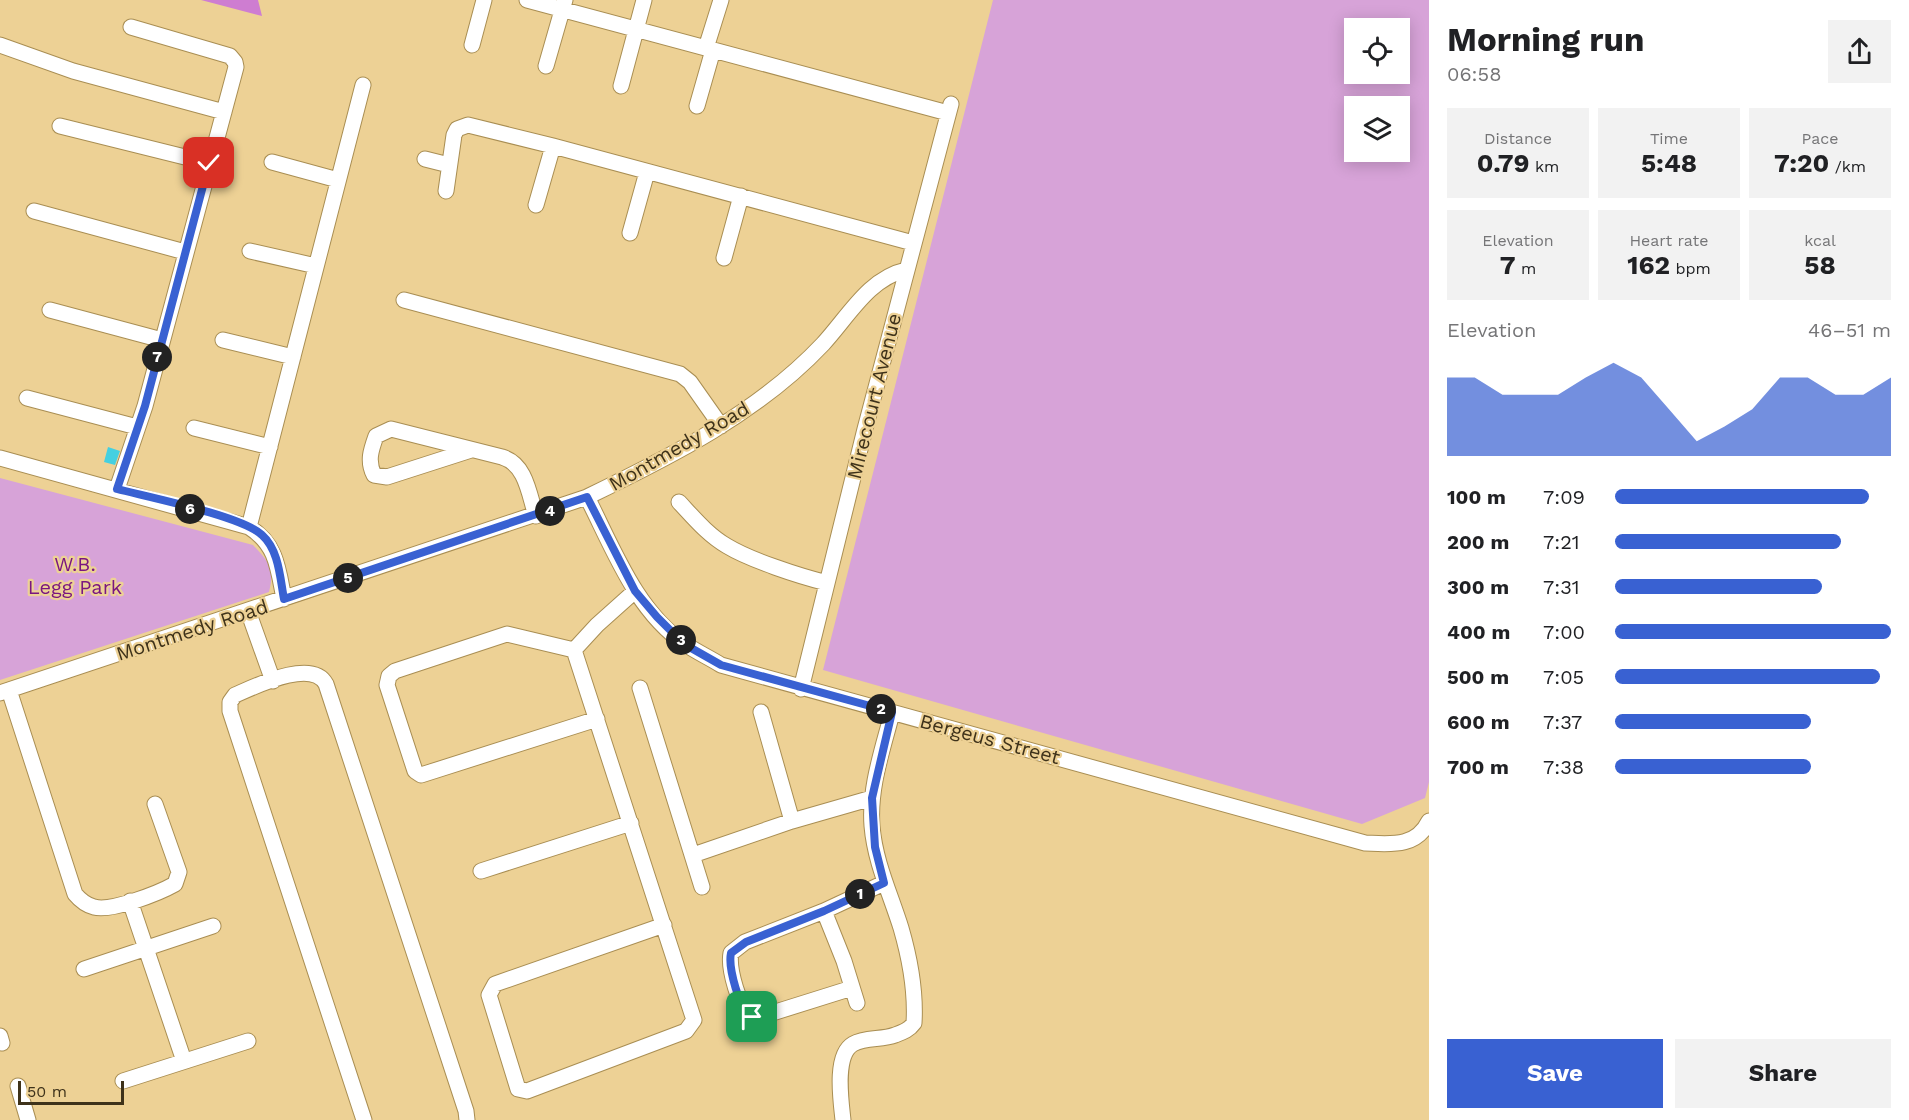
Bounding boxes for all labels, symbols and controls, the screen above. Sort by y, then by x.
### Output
map controls [1344,18,1410,162]
button: locate [1344,18,1410,84]
text: Morning run [1447,20,1644,59]
button: share [1828,20,1891,83]
text: 06:58 [1447,62,1501,86]
button: layers [1344,96,1410,162]
text: Distance [1484,129,1552,148]
text: Time [1650,129,1688,148]
text: Pace [1801,129,1839,148]
pin [183,137,234,188]
icon: check [192,146,225,179]
text: 0.79 [1477,148,1530,178]
text: 5:48 [1641,148,1697,178]
text: 7:20 [1774,148,1829,178]
text: km [1530,157,1559,176]
text: /km [1829,157,1866,176]
text: Elevation [1482,231,1554,250]
text: Heart rate [1629,231,1709,250]
text: kcal [1804,231,1836,250]
text: 7 [1500,250,1516,280]
text: 162 [1627,250,1670,280]
text: 58 [1804,250,1836,280]
text: m [1516,259,1536,278]
text: bpm [1670,259,1711,278]
street label: Mirecourt Avenue [842,311,906,481]
text: Elevation [1447,318,1536,342]
text: 46–51 m [1808,318,1891,342]
pin: 7 [142,342,172,372]
text: 7 [152,347,162,366]
street label: Montmedy Road [605,396,753,496]
text: 100 m [1447,485,1506,509]
text: 7:09 [1543,485,1585,509]
pin: 6 [175,494,205,524]
pin: 4 [535,496,565,526]
text: 6 [185,499,195,518]
text: 4 [545,501,555,520]
text: 200 m [1447,530,1509,554]
text: 7:21 [1543,530,1580,554]
park label: W.B. Legg Park [28,552,122,599]
pin: 5 [333,563,363,593]
text: 5 [343,568,353,587]
text: 300 m [1447,575,1509,599]
text: 7:31 [1543,575,1580,599]
street label: Montmedy Road [113,594,271,666]
text: 400 m [1447,620,1510,644]
text: 7:00 [1543,620,1585,644]
pin: 3 [666,625,696,655]
text: 3 [676,630,686,649]
text: 500 m [1447,665,1509,689]
text: 7:05 [1543,665,1584,689]
pin: 2 [866,694,896,724]
text: 2 [876,699,886,718]
street label: Bergeus Street [917,709,1063,769]
text: 600 m [1447,710,1510,734]
text: 7:37 [1543,710,1582,734]
text: 700 m [1447,755,1509,779]
text: 7:38 [1543,755,1584,779]
pin: 1 [845,879,875,909]
text: 1 [857,884,863,903]
pin [726,991,777,1042]
icon: arrive [735,1000,768,1033]
button: Save [1447,1039,1663,1108]
button: Share [1675,1039,1891,1108]
scale bar [18,1078,124,1106]
text: 50 m [27,1082,67,1101]

